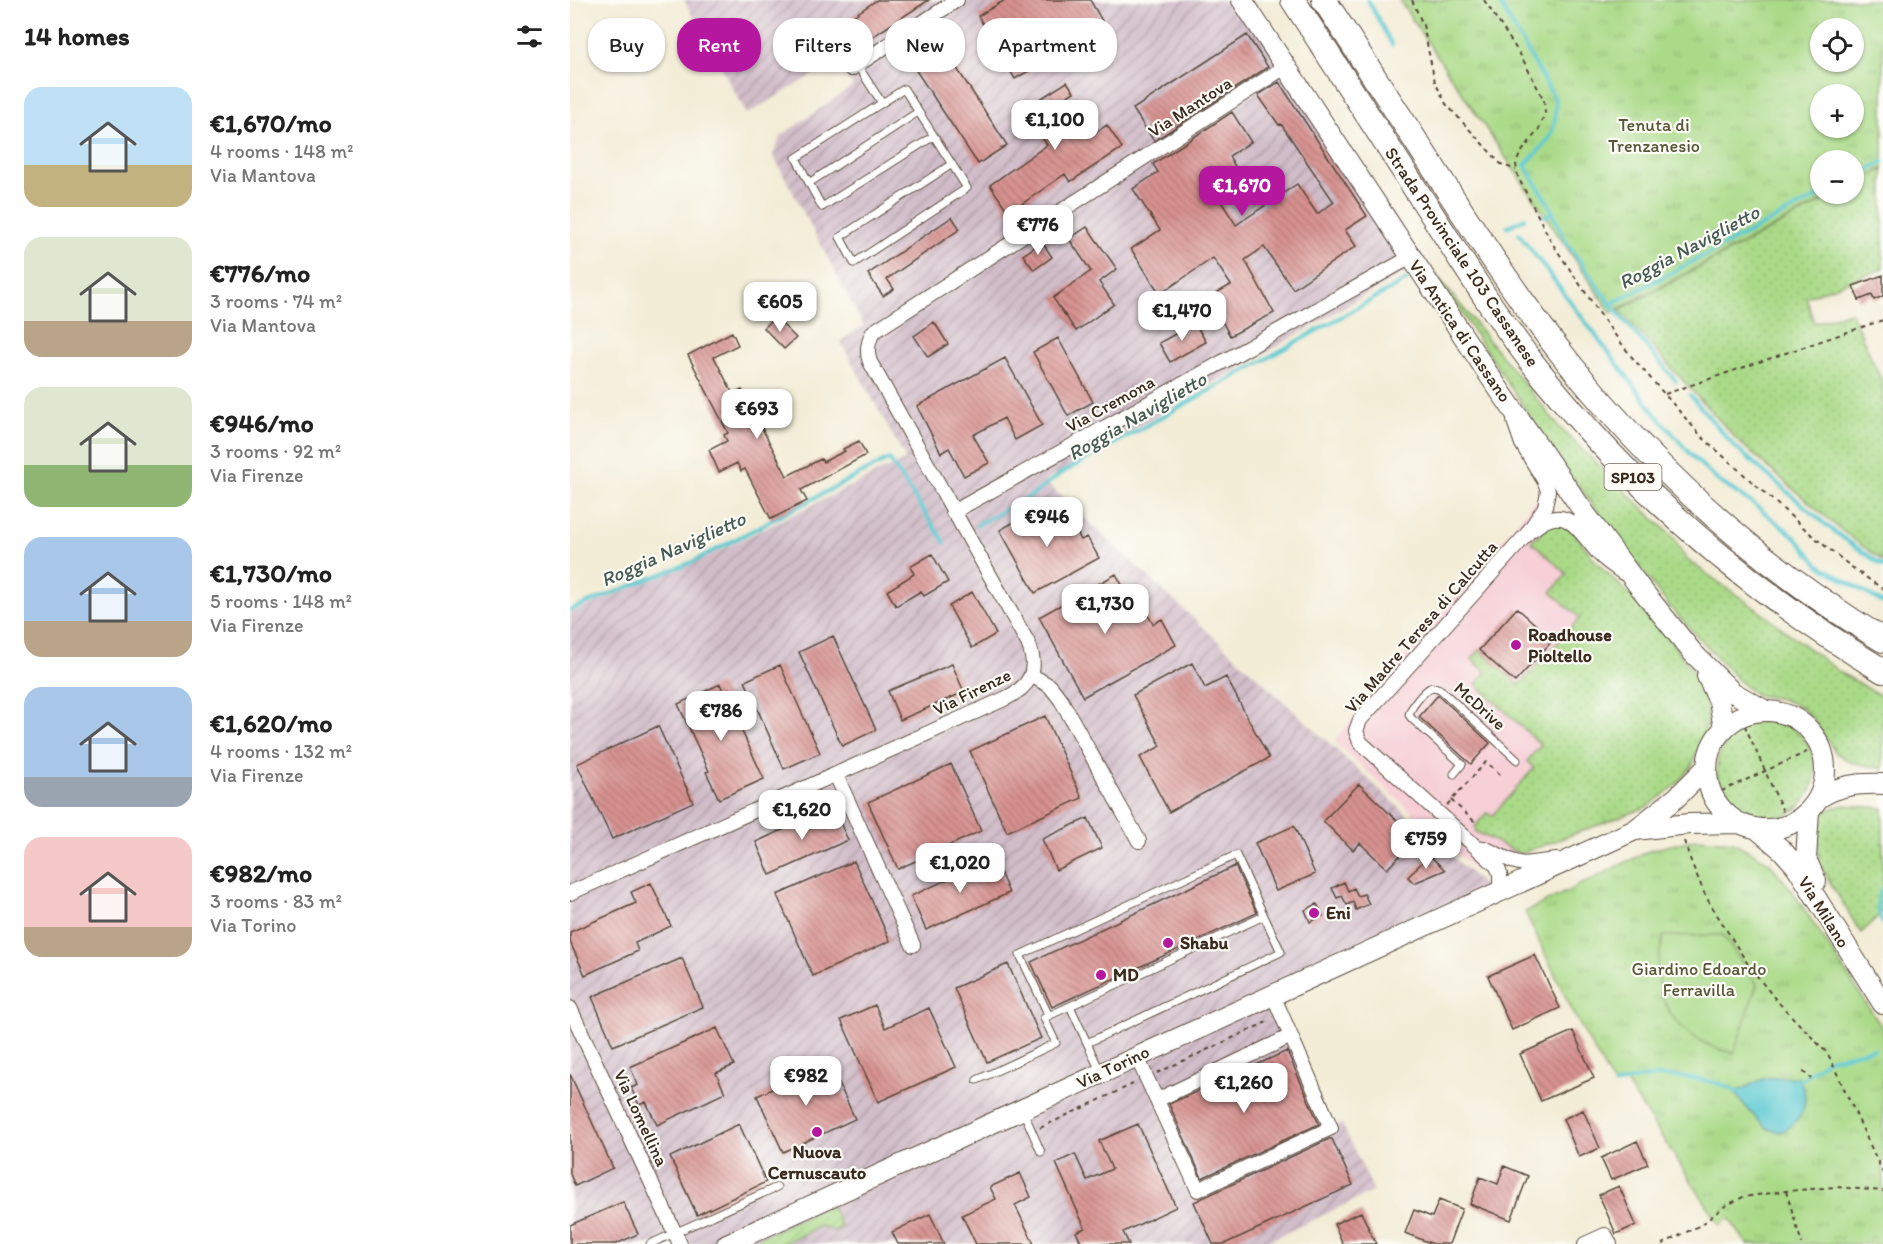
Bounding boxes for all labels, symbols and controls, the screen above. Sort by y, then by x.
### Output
chip: Buy [588,18,665,72]
chip: Rent [677,18,761,72]
chip: Filters [773,18,873,72]
chip: New [885,18,965,72]
chip: Apartment [977,18,1117,72]
map controls [1810,18,1864,204]
button: locate [1810,18,1864,72]
text: 14 homes [24,20,130,52]
icon: filters [513,20,546,53]
street label: Via Mantova [1144,72,1236,142]
button: + [1810,84,1864,138]
pin: €1,100 [1006,100,1104,151]
text: €1,670/mo [210,107,332,139]
text: €1,100 [1025,107,1085,131]
icon: home [72,111,144,183]
park label: Tenuta di Trenzanesio [1608,114,1700,157]
text: 4 rooms · 148 m² [210,139,354,163]
street label: Strada Provinciale 103 Cassanese [1380,143,1544,371]
button: − [1810,150,1864,204]
text: Via Mantova [210,163,316,187]
pin: €1,670 [1193,166,1291,217]
text: €1,670 [1213,173,1271,197]
water label: Roggia Naviglietto [1615,199,1764,294]
pin: €776 [1002,205,1074,256]
text: €776 [1017,212,1059,236]
street label: Via Antica di Cassano [1404,256,1516,406]
text: €776/mo [210,257,310,289]
icon: home [72,261,144,333]
pin: €605 [744,282,816,333]
text: 3 rooms · 74 m² [210,289,342,313]
text: €605 [758,289,802,313]
pin: €1,470 [1133,291,1231,342]
text: €1,470 [1152,298,1212,322]
text: Via Mantova [210,313,316,337]
water label: Roggia Naviglietto [1064,366,1211,465]
street label: Via Cremona [1062,370,1158,437]
pin: €693 [721,389,793,440]
text: €693 [735,396,779,420]
text: €946/mo [210,407,314,439]
icon: home [72,411,144,483]
text: 3 rooms · 92 m² [210,439,341,463]
text: Via Firenze [210,463,304,487]
road number: SP103 [1604,464,1662,490]
pin: €946 [1011,497,1083,548]
text: €946 [1025,504,1069,528]
water label: Roggia Naviglietto [597,506,750,592]
street label: Via Madre Teresa di Calcutta [1340,536,1502,718]
text: €1,730/mo [210,557,332,589]
icon: home [72,561,144,633]
pin: €1,730 [1056,584,1154,635]
text: 5 rooms · 148 m² [210,589,352,613]
text: €1,730 [1076,591,1134,615]
text: Via Firenze [210,613,304,637]
place label: Roadhouse Pioltello [1528,624,1612,667]
marker: Roadhouse Pioltello [1509,638,1523,652]
street label: Via Firenze [929,664,1015,720]
street label: McDrive [1450,677,1510,735]
pin: €786 [685,691,757,742]
text: €786 [700,698,742,722]
text: €1,620/mo [210,707,333,739]
icon: home [72,711,144,783]
text: 4 rooms · 132 m² [210,739,352,763]
text: Via Firenze [210,763,304,787]
pin: €1,620 [753,790,851,841]
text: €1,620 [773,797,831,821]
pin: €759 [1390,819,1462,870]
text: €759 [1405,826,1447,850]
pin: €1,020 [911,843,1009,894]
text: €1,020 [930,850,990,874]
text: €982/mo [210,857,312,889]
icon: home [72,861,144,933]
street label: Via Milano [1793,872,1855,952]
text: 3 rooms · 83 m² [210,889,342,913]
place label: Eni [1326,902,1351,924]
marker: Eni [1307,906,1321,920]
text: Via Torino [210,913,297,937]
place label: Shabu [1180,932,1229,954]
marker: Shabu [1161,936,1175,950]
park label: Giardino Edoardo Ferravilla [1632,958,1766,1001]
place label: MD [1113,964,1139,986]
marker: MD [1094,968,1108,982]
street label: Via Torino [1073,1041,1153,1093]
pin: €982 [770,1056,842,1107]
text: €982 [784,1063,828,1087]
pin: €1,260 [1195,1063,1293,1114]
street label: Via Lomellina [609,1066,673,1171]
text: €1,260 [1215,1070,1273,1094]
marker: Nuova Cernuscauto [810,1125,824,1139]
place label: Nuova Cernuscauto [768,1141,866,1184]

